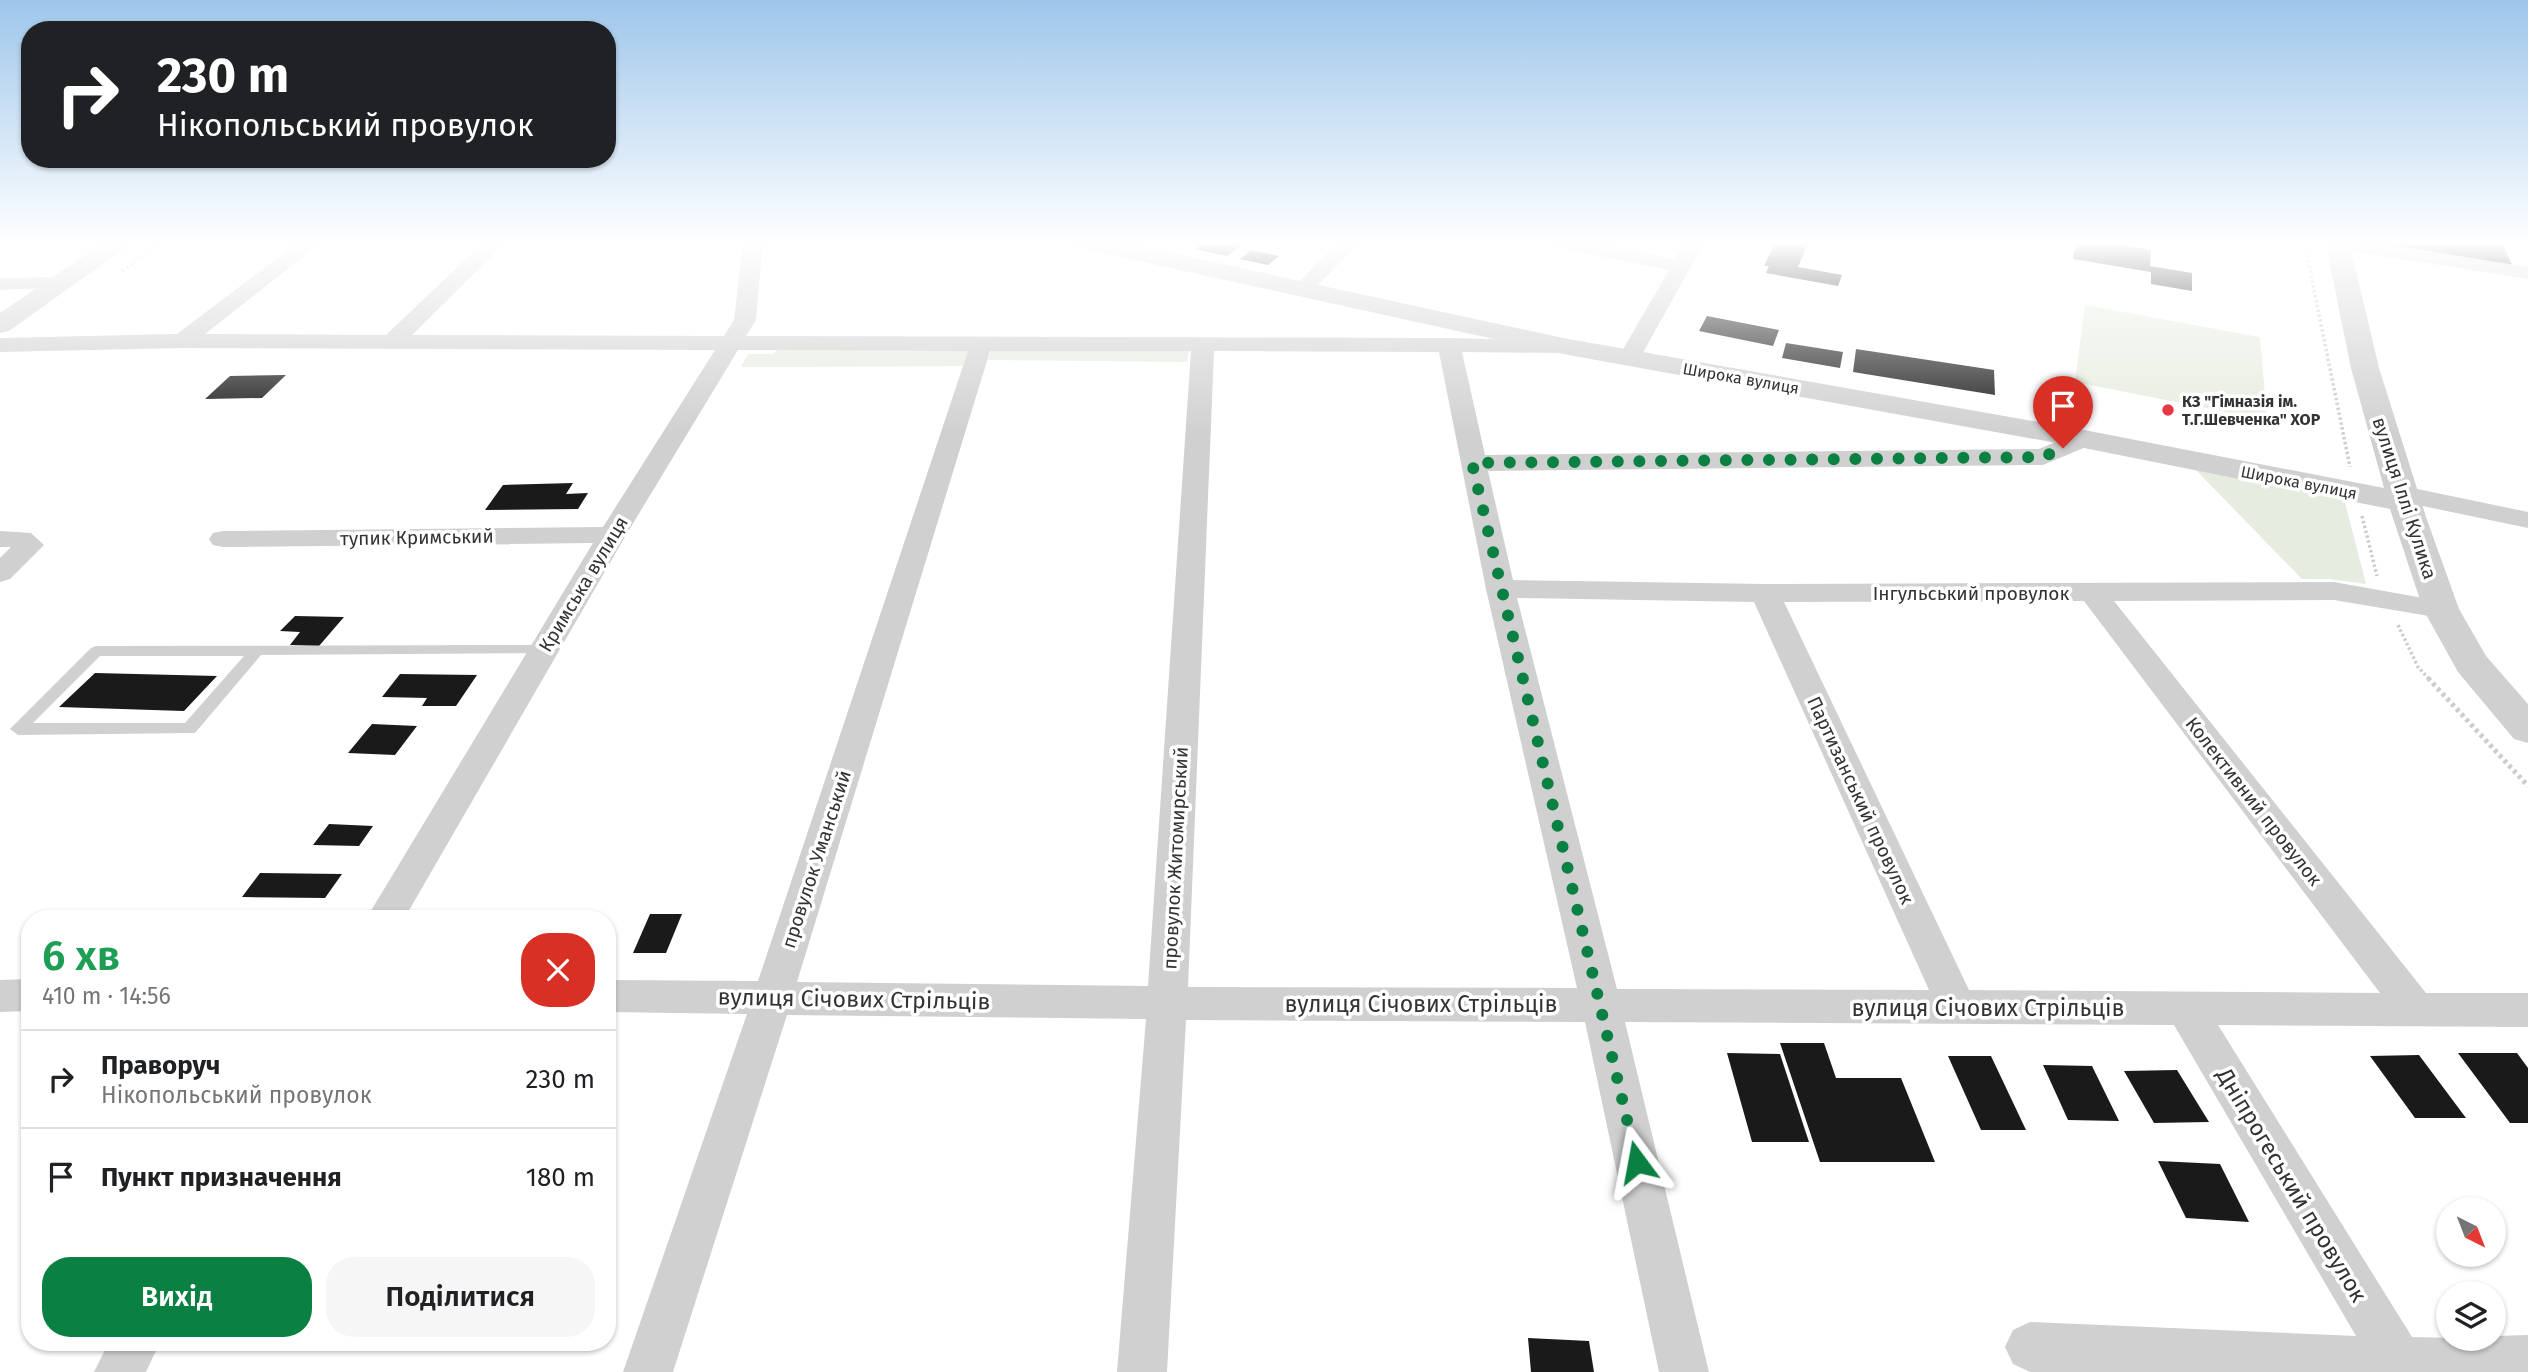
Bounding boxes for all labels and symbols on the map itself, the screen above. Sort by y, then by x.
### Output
street label: Широка вулиця [1681,359,1801,398]
pin [2033,376,2093,448]
place label: КЗ "Гімназія ім. Т.Г.Шевченка" ХОР [2182,392,2321,429]
marker: КЗ "Гімназія ім. Т.Г.Шевченка" ХОР [2160,402,2176,418]
street label: вулиця Іллі Кулика [2367,414,2442,582]
street label: Широка вулиця [2239,462,2359,503]
street label: Кримська вулиця [534,512,633,656]
street label: тупик Кримський [340,525,494,550]
street label: Інгульський провулок [1873,582,2069,605]
street label: Партизанський провулок [1802,693,1919,908]
street label: Колективний провулок [2181,712,2327,890]
street label: провулок Житомирський [1158,746,1193,970]
street label: провулок Уманський [777,767,856,951]
street label: вулиця Січових Стрільців [717,983,991,1015]
street label: вулиця Січових Стрільців [1285,990,1557,1018]
street label: вулиця Січових Стрільців [1852,994,2124,1022]
street label: Дніпрогеський провулок [2210,1062,2373,1307]
position arrow [1600,1125,1674,1199]
north arrow [2436,1197,2506,1267]

